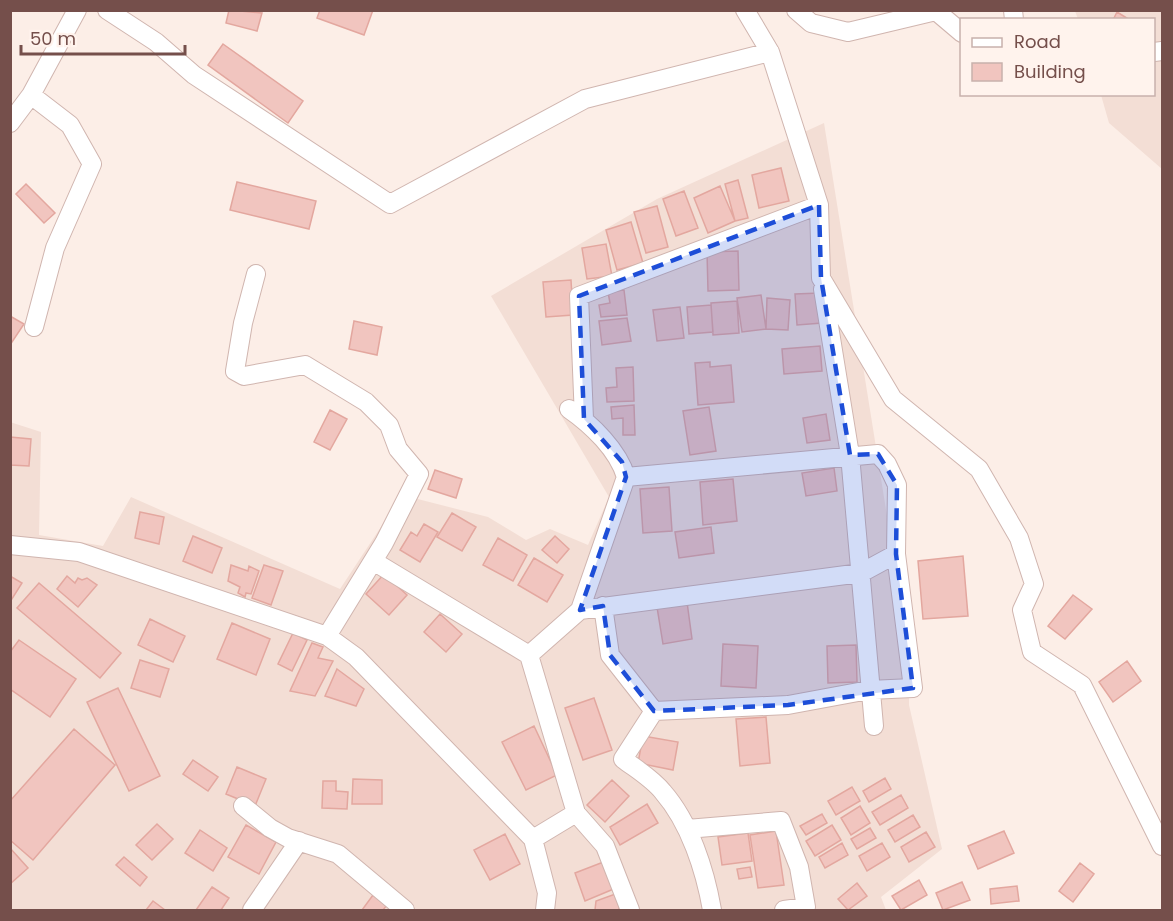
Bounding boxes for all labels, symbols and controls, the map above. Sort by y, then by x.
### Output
scale bar [21,18,184,56]
legend [960,18,1155,96]
text: 50 m [30,26,76,51]
text: Road [1014,29,1061,54]
text: Building [1014,59,1086,84]

